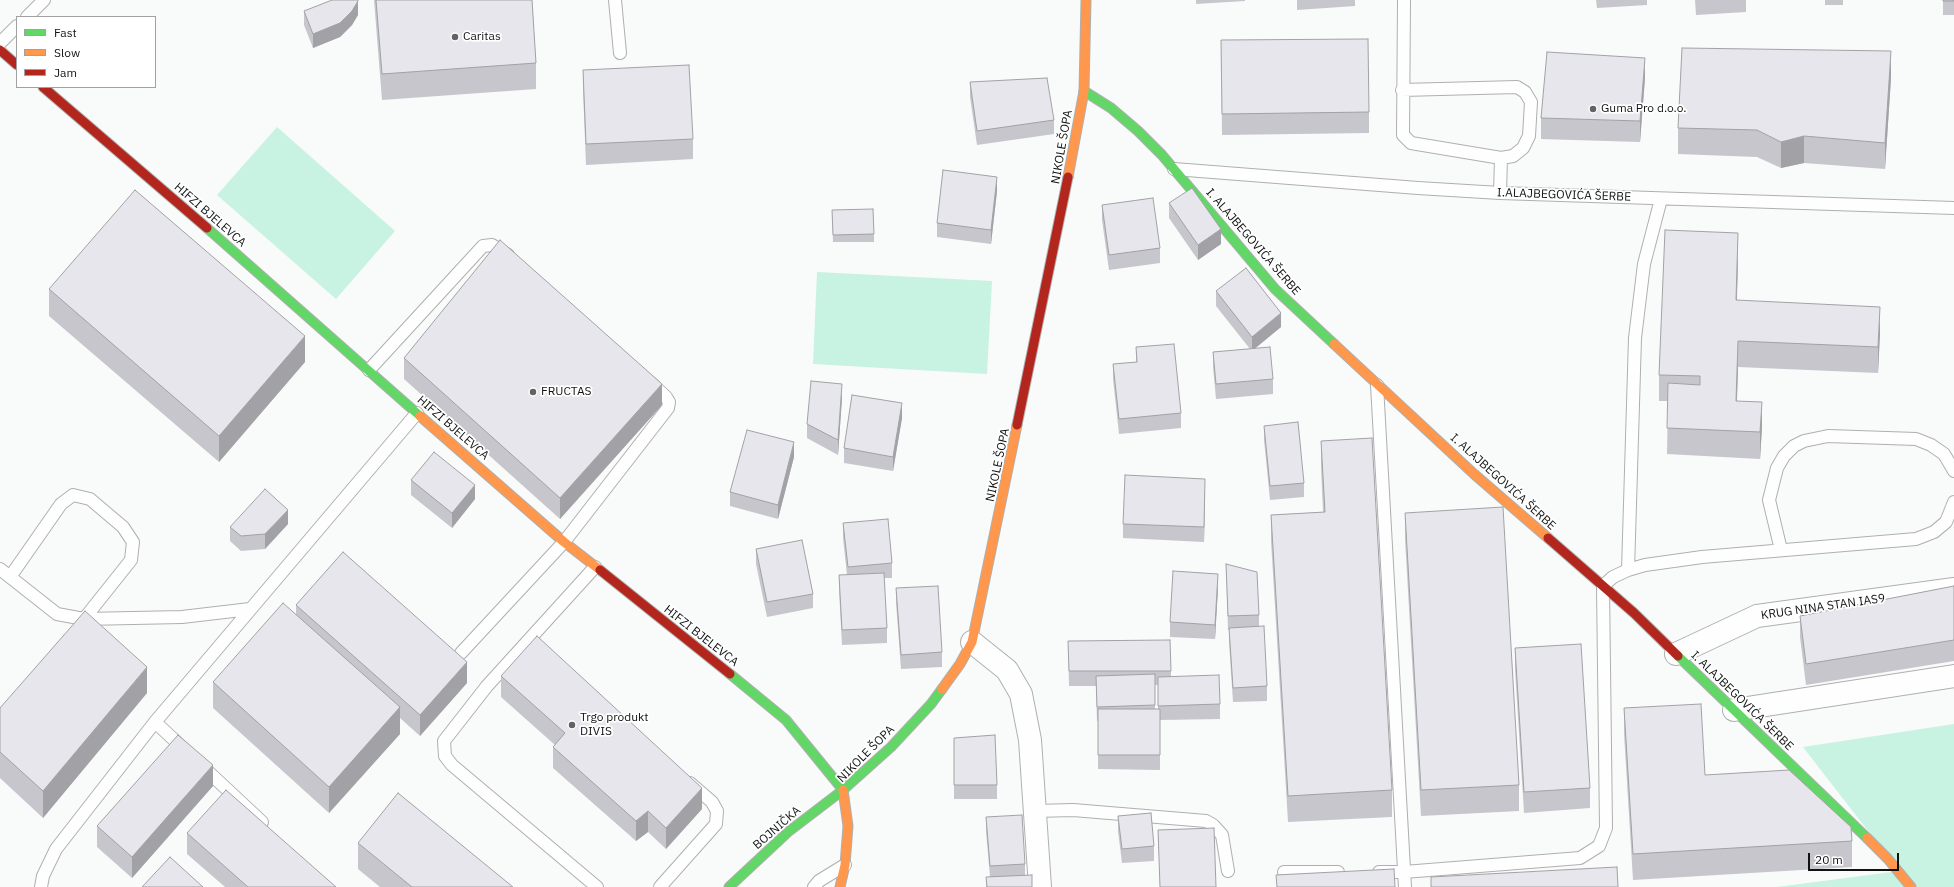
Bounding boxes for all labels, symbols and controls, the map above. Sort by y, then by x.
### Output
legend [16,16,156,88]
text: Fast [54,25,77,40]
place label: Caritas [463,30,501,44]
marker: Caritas [450,32,460,42]
text: Slow [54,45,80,60]
text: Jam [54,65,77,80]
place label: Guma Pro d.o.o. [1601,102,1686,116]
marker: Guma Pro d.o.o. [1588,104,1598,114]
street label: NIKOLE ŠOPA [1048,109,1076,185]
street label: HIFZI BJELEVCA [171,180,249,250]
street label: I.ALAJBEGOVIĆA ŠERBE [1497,185,1631,205]
street label: I. ALAJBEGOVIĆA ŠERBE [1203,186,1303,298]
place label: FRUCTAS [541,385,592,399]
marker: FRUCTAS [528,387,538,397]
street label: HIFZI BJELEVCA [414,393,492,463]
street label: NIKOLE ŠOPA [983,427,1013,503]
street label: I. ALAJBEGOVIĆA ŠERBE [1447,431,1559,533]
street label: KRUG NINA STAN IAS9 [1760,591,1886,623]
street label: HIFZI BJELEVCA [661,602,741,670]
street label: I. ALAJBEGOVIĆA ŠERBE [1688,648,1796,754]
place label: Trgo produkt DIVIS [580,711,648,739]
marker: Trgo produkt DIVIS [567,720,577,730]
street label: NIKOLE ŠOPA [834,722,898,786]
street label: BOJNIČKA [750,803,804,853]
scale bar [1810,845,1901,871]
text: 20 m [1815,852,1843,867]

